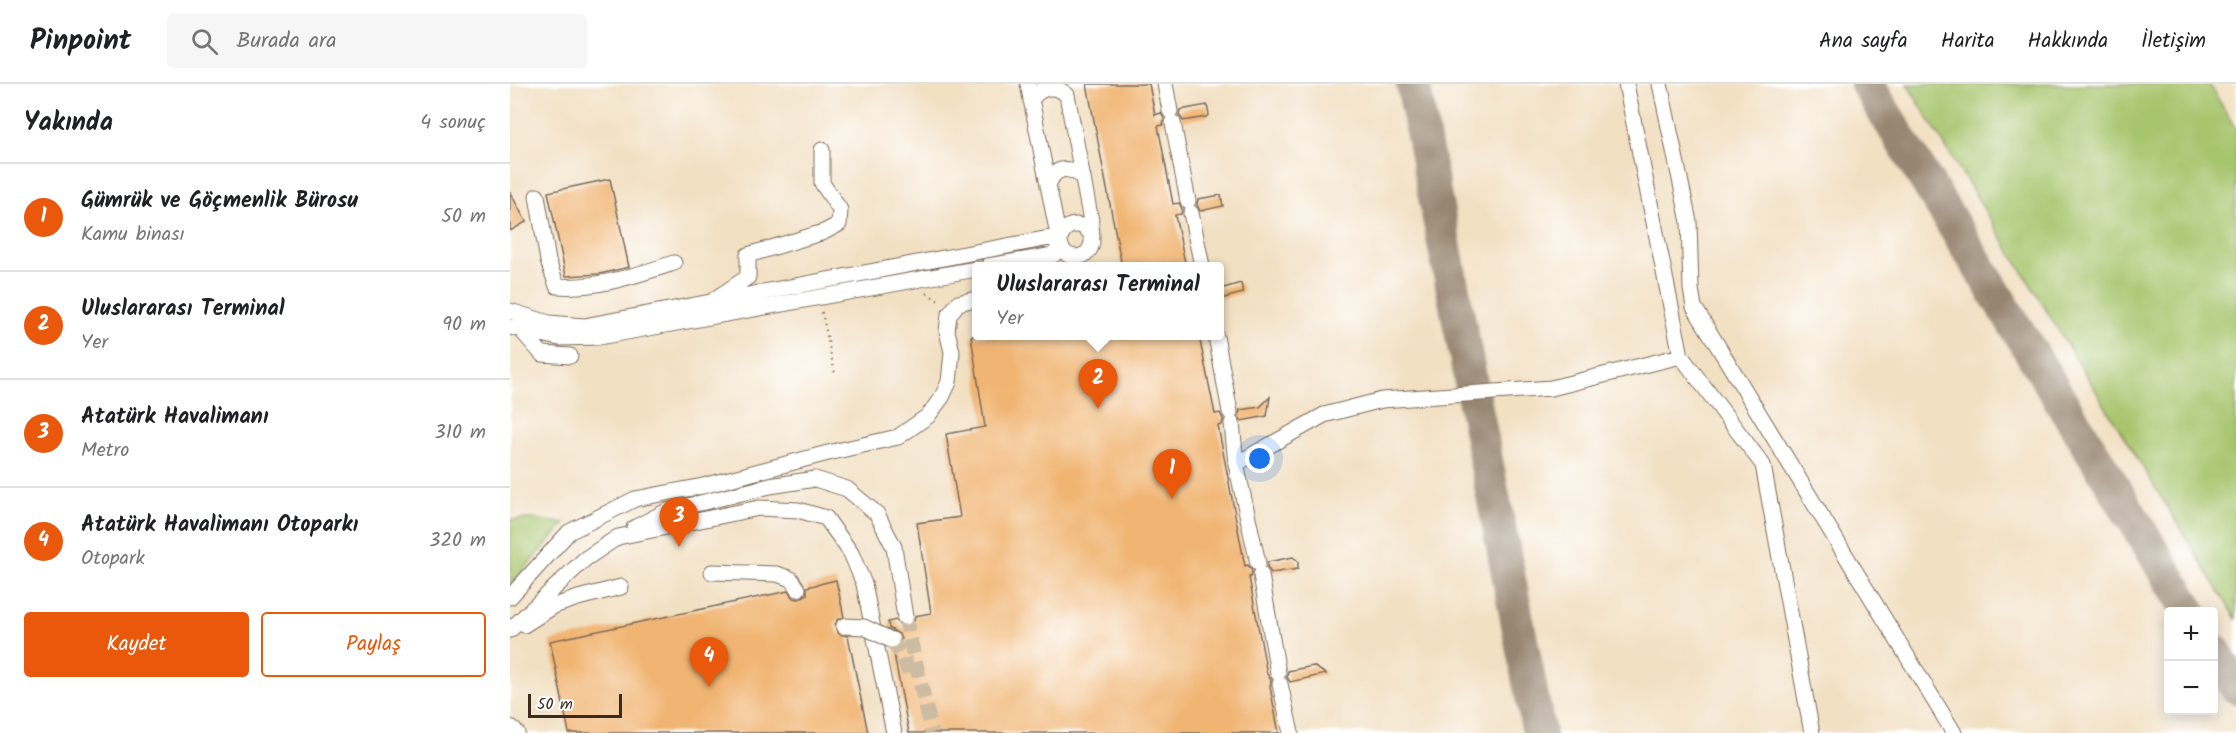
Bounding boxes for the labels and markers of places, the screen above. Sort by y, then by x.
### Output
pin: 2 [1078,360,1118,409]
pin: 1 [1152,450,1192,499]
pin: 3 [660,498,698,547]
pin: 4 [690,638,728,687]

